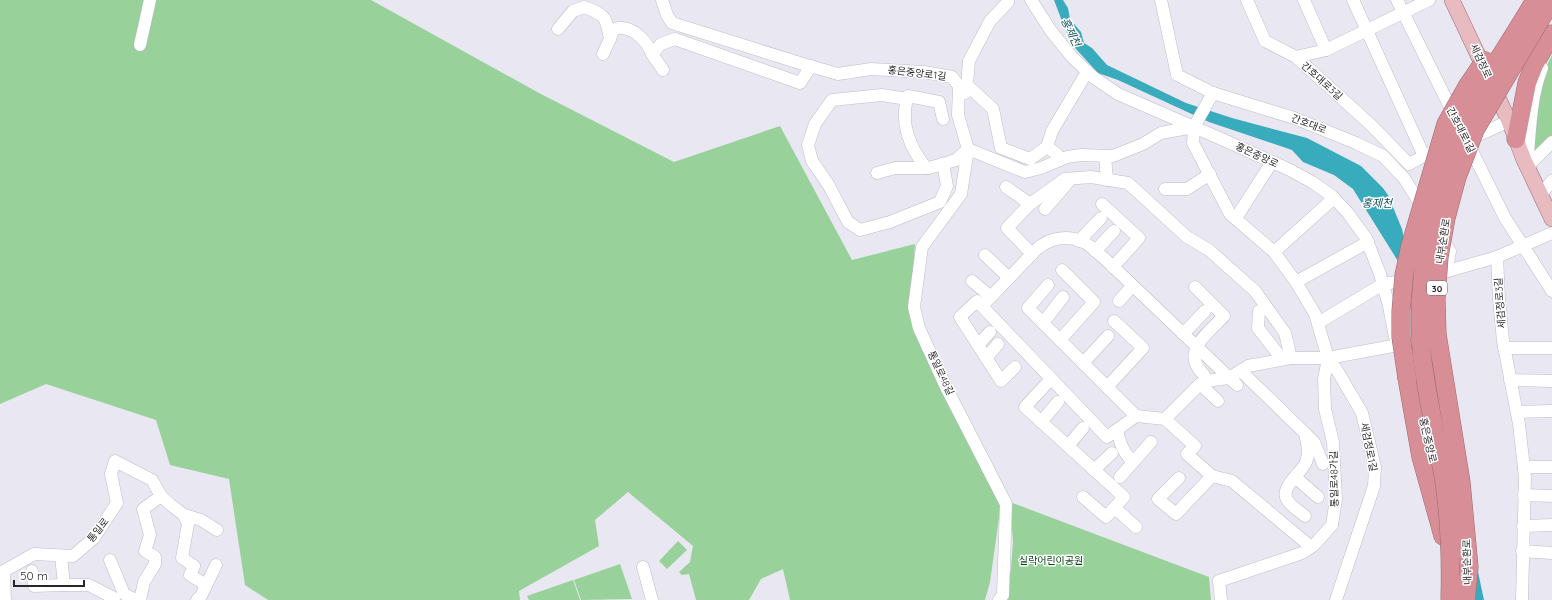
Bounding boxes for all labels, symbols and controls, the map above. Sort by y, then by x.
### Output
water label: 홍제천 [1058,15,1085,50]
street label: 세검정로 [1467,42,1495,80]
street label: 간호대로3길 [1299,59,1345,103]
street label: 홍은중앙로1길 [887,63,947,83]
street label: 간호대로1길 [1444,105,1478,155]
street label: 간호대로 [1289,111,1329,137]
street label: 홍은중앙로 [1233,139,1281,171]
water label: 홍제천 [1362,196,1394,210]
street label: 내부순환로 [1433,217,1453,265]
street label: 세검정로3길 [1492,277,1508,329]
road number: 30 [1427,281,1447,295]
street label: 통일로48길 [925,349,957,397]
street label: 홍은중앙로 [1416,416,1440,464]
street label: 세검정로1길 [1358,421,1380,473]
street label: 통일로48가길 [1327,451,1341,507]
street label: 통일로 [84,515,112,545]
street label: 내부순환로 [1460,539,1474,585]
park label: 실락어린이공원 [1019,554,1083,567]
scale bar [14,562,84,588]
text: 50 m [20,568,48,583]

